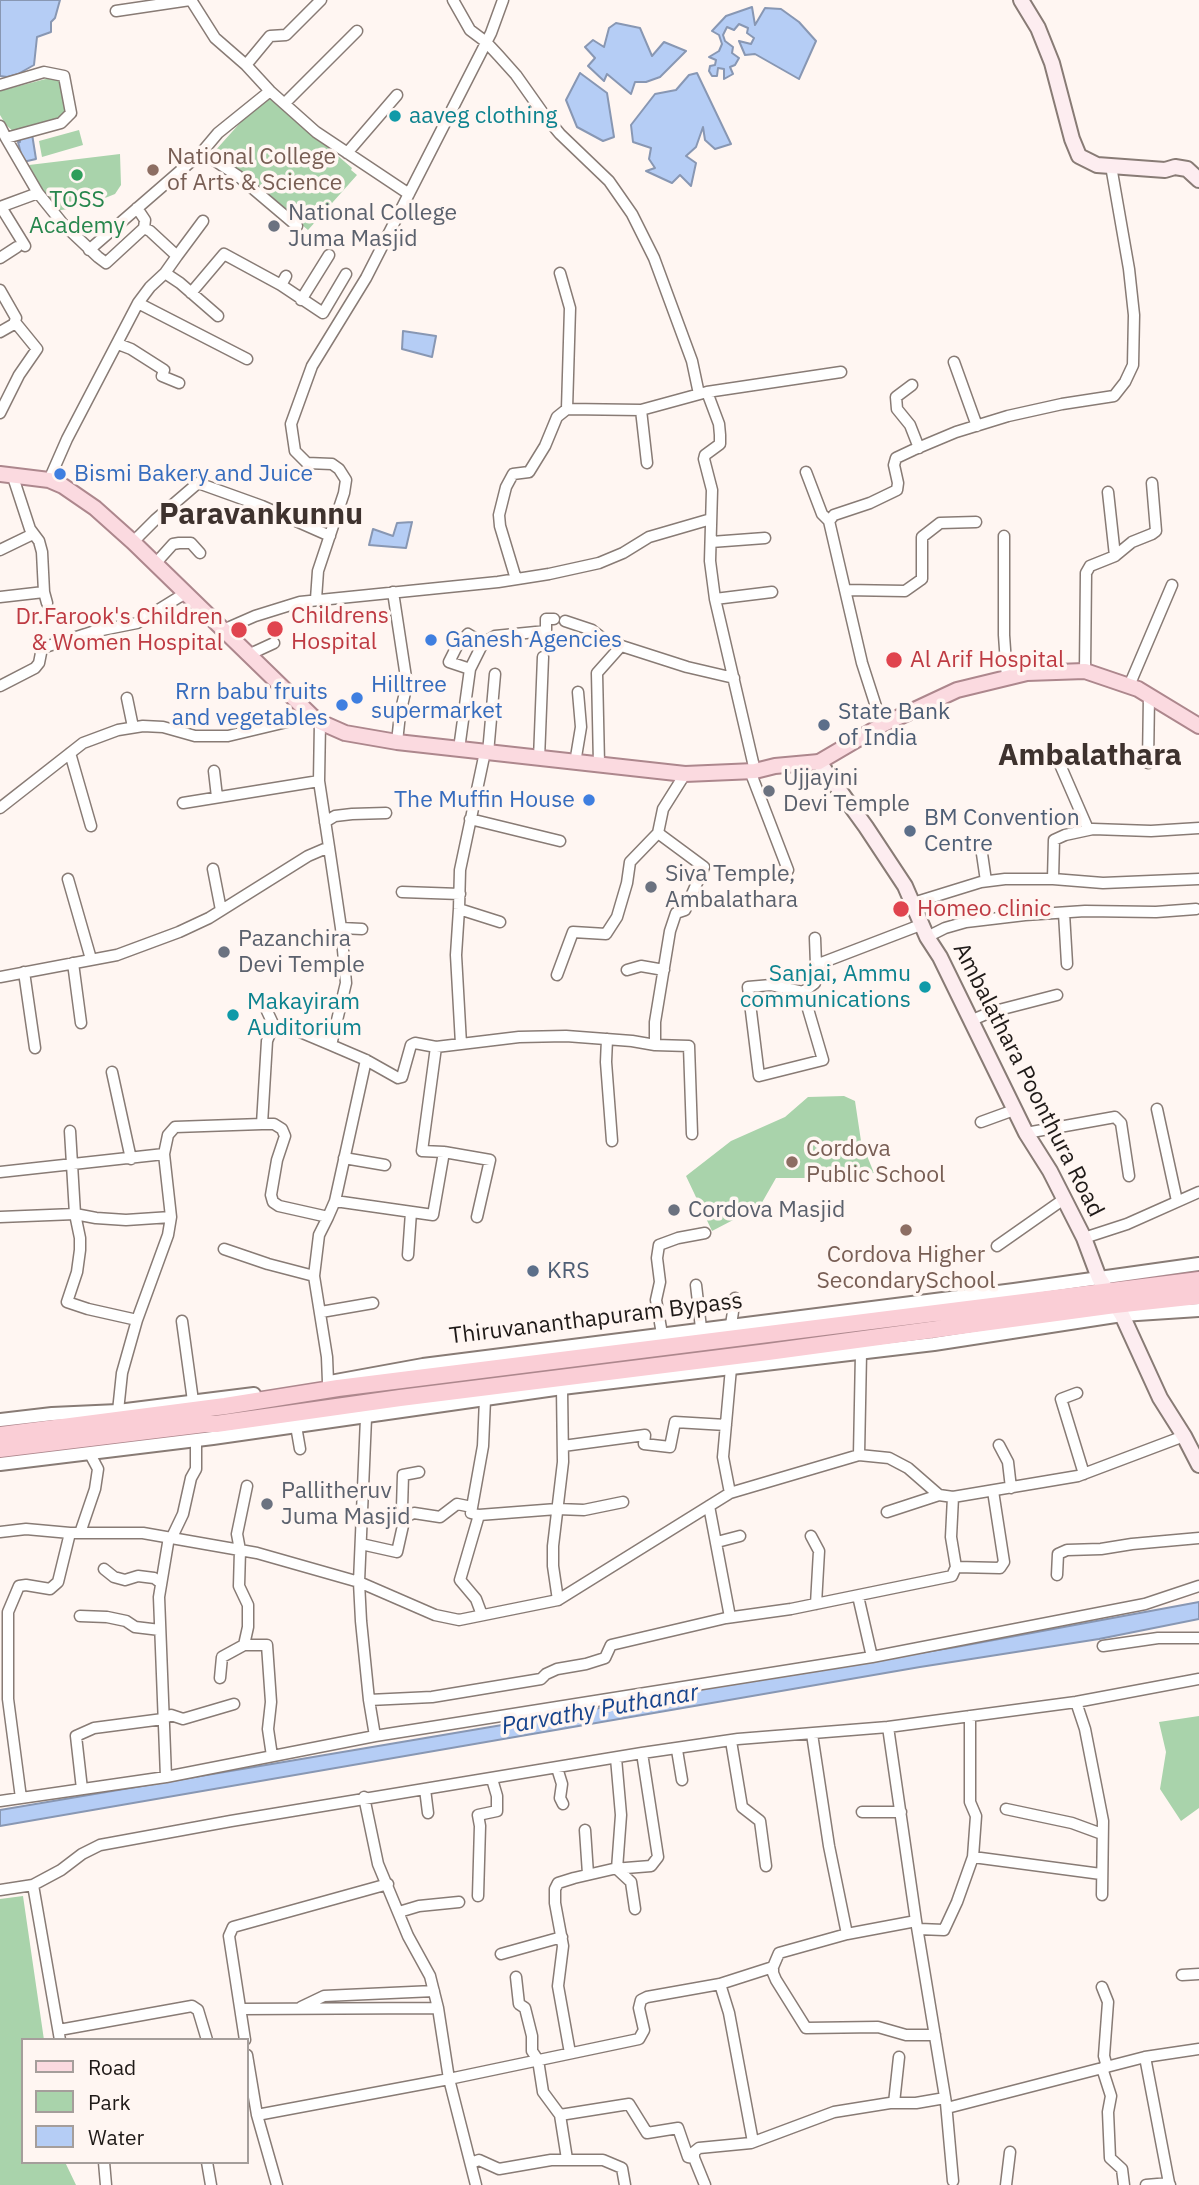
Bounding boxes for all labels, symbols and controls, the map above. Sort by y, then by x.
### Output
place label: aaveg clothing [409,102,558,130]
marker: aaveg clothing [387,108,403,124]
place label: National College of Arts & Science [167,143,342,197]
marker: National College of Arts & Science [145,162,161,178]
marker: TOSS Academy [69,167,85,183]
place label: TOSS Academy [29,186,125,240]
place label: National College Juma Masjid [288,199,457,253]
marker: National College Juma Masjid [266,218,282,234]
place label: Bismi Bakery and Juice [74,460,313,488]
marker: Bismi Bakery and Juice [52,466,68,482]
district label: Paravankunnu [159,497,363,533]
place label: Childrens Hospital [291,602,389,656]
place label: Dr.Farook's Children & Women Hospital [15,603,223,657]
marker: Childrens Hospital [265,619,285,639]
marker: Dr.Farook's Children & Women Hospital [229,620,249,640]
place label: Ganesh Agencies [445,626,622,654]
marker: Ganesh Agencies [423,632,439,648]
place label: Al Arif Hospital [910,646,1064,674]
marker: Al Arif Hospital [884,650,904,670]
place label: Hilltree supermarket [371,671,503,725]
place label: Rrn babu fruits and vegetables [172,678,328,732]
marker: Hilltree supermarket [349,690,365,706]
marker: Rrn babu fruits and vegetables [334,697,350,713]
place label: State Bank of India [838,698,950,752]
marker: State Bank of India [816,717,832,733]
district label: Ambalathara [998,738,1182,774]
place label: Ujjayini Devi Temple [783,764,910,818]
marker: Ujjayini Devi Temple [761,783,777,799]
place label: The Muffin House [394,786,575,814]
marker: The Muffin House [581,792,597,808]
place label: BM Convention Centre [924,804,1080,858]
marker: BM Convention Centre [902,823,918,839]
place label: Siva Temple, Ambalathara [665,860,798,914]
marker: Siva Temple, Ambalathara [643,879,659,895]
place label: Homeo clinic [917,895,1051,923]
marker: Homeo clinic [891,899,911,919]
place label: Pazanchira Devi Temple [238,925,365,979]
street label: Ambalathara Poonthura Road [947,938,1109,1222]
marker: Pazanchira Devi Temple [216,944,232,960]
place label: Sanjai, Ammu communications [740,960,911,1014]
marker: Sanjai, Ammu communications [917,979,933,995]
place label: Makayiram Auditorium [247,988,362,1042]
marker: Makayiram Auditorium [225,1007,241,1023]
place label: Cordova Public School [806,1135,945,1189]
marker: Cordova Public School [784,1154,800,1170]
place label: Cordova Masjid [688,1196,845,1224]
marker: Cordova Masjid [666,1202,682,1218]
marker: Cordova Higher SecondarySchool [898,1222,914,1238]
place label: Cordova Higher SecondarySchool [816,1241,996,1295]
place label: KRS [547,1257,590,1285]
marker: KRS [525,1263,541,1279]
street label: Thiruvananthapuram Bypass [448,1287,744,1351]
place label: Pallitheruv Juma Masjid [281,1477,411,1531]
marker: Pallitheruv Juma Masjid [259,1496,275,1512]
water label: Parvathy Puthanar [499,1678,701,1742]
legend [21,2038,248,2164]
text: Road [88,2053,136,2081]
text: Park [88,2088,131,2116]
text: Water [88,2123,144,2151]

